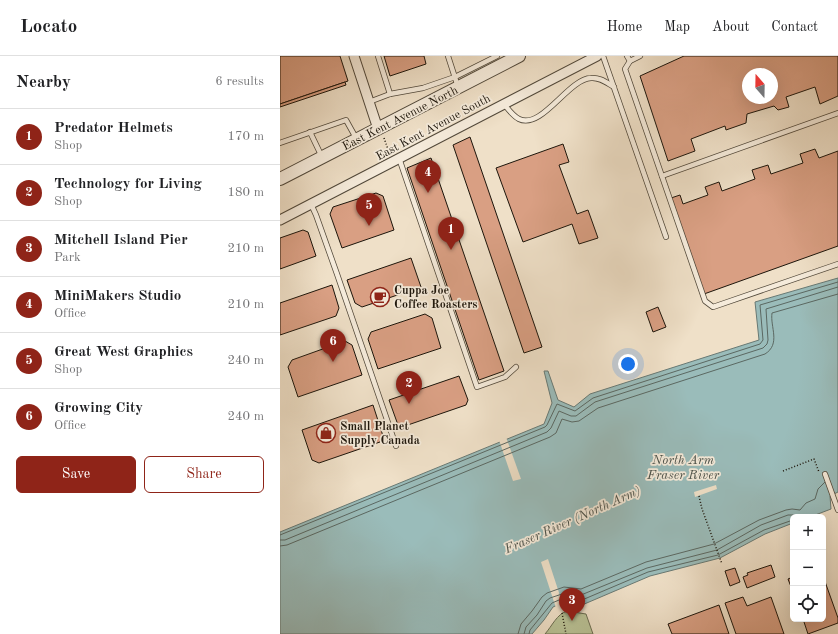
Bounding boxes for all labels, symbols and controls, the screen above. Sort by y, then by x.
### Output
text: Locato [20,18,77,37]
text: Home [607,20,642,34]
text: Map [664,20,690,34]
text: About [712,20,749,34]
text: Contact [771,20,818,34]
north arrow [742,68,778,104]
text: Nearby [16,74,71,91]
text: 6 results [215,75,264,88]
street label: East Kent Avenue North [341,84,461,153]
street label: East Kent Avenue South [374,92,493,163]
text: Predator Helmets [54,121,173,136]
text: 1 [25,130,33,143]
text: 170 m [227,130,264,143]
text: Shop [54,139,82,152]
pin: 4 [415,160,441,193]
text: Technology for Living [54,177,202,192]
text: 2 [25,186,33,199]
text: 180 m [227,186,264,199]
pin: 5 [356,193,382,226]
text: Shop [54,195,82,208]
pin: 1 [438,217,464,250]
text: Mitchell Island Pier [54,233,188,248]
text: 3 [25,242,33,255]
text: 210 m [227,242,264,255]
text: Park [54,251,81,264]
place label: Cuppa Joe Coffee Roasters [394,285,478,311]
cafe icon: Cuppa Joe Coffee Roasters [369,286,391,308]
text: MiniMakers Studio [54,289,181,304]
text: 4 [25,298,33,311]
text: 210 m [227,298,264,311]
text: Office [54,307,86,320]
pin: 6 [320,329,346,362]
text: Great West Graphics [54,345,193,360]
text: 5 [25,354,33,367]
text: 240 m [227,354,264,367]
your location [618,354,638,374]
text: Shop [54,363,82,376]
pin: 2 [396,371,422,404]
text: Growing City [54,401,143,416]
text: 6 [25,410,33,423]
text: 240 m [227,410,264,423]
text: Office [54,419,86,432]
place label: Small Planet Supply Canada [340,421,420,447]
shop icon: Small Planet Supply Canada [315,422,337,444]
water label: North Arm Fraser River [646,454,719,482]
button: Save [16,456,136,493]
button: Share [144,456,264,493]
water label: Fraser River (North Arm) [502,484,643,557]
map controls [790,514,826,622]
button: + [790,514,826,550]
button: − [790,550,826,586]
button: locate [790,586,826,622]
pin: 3 [559,588,585,621]

